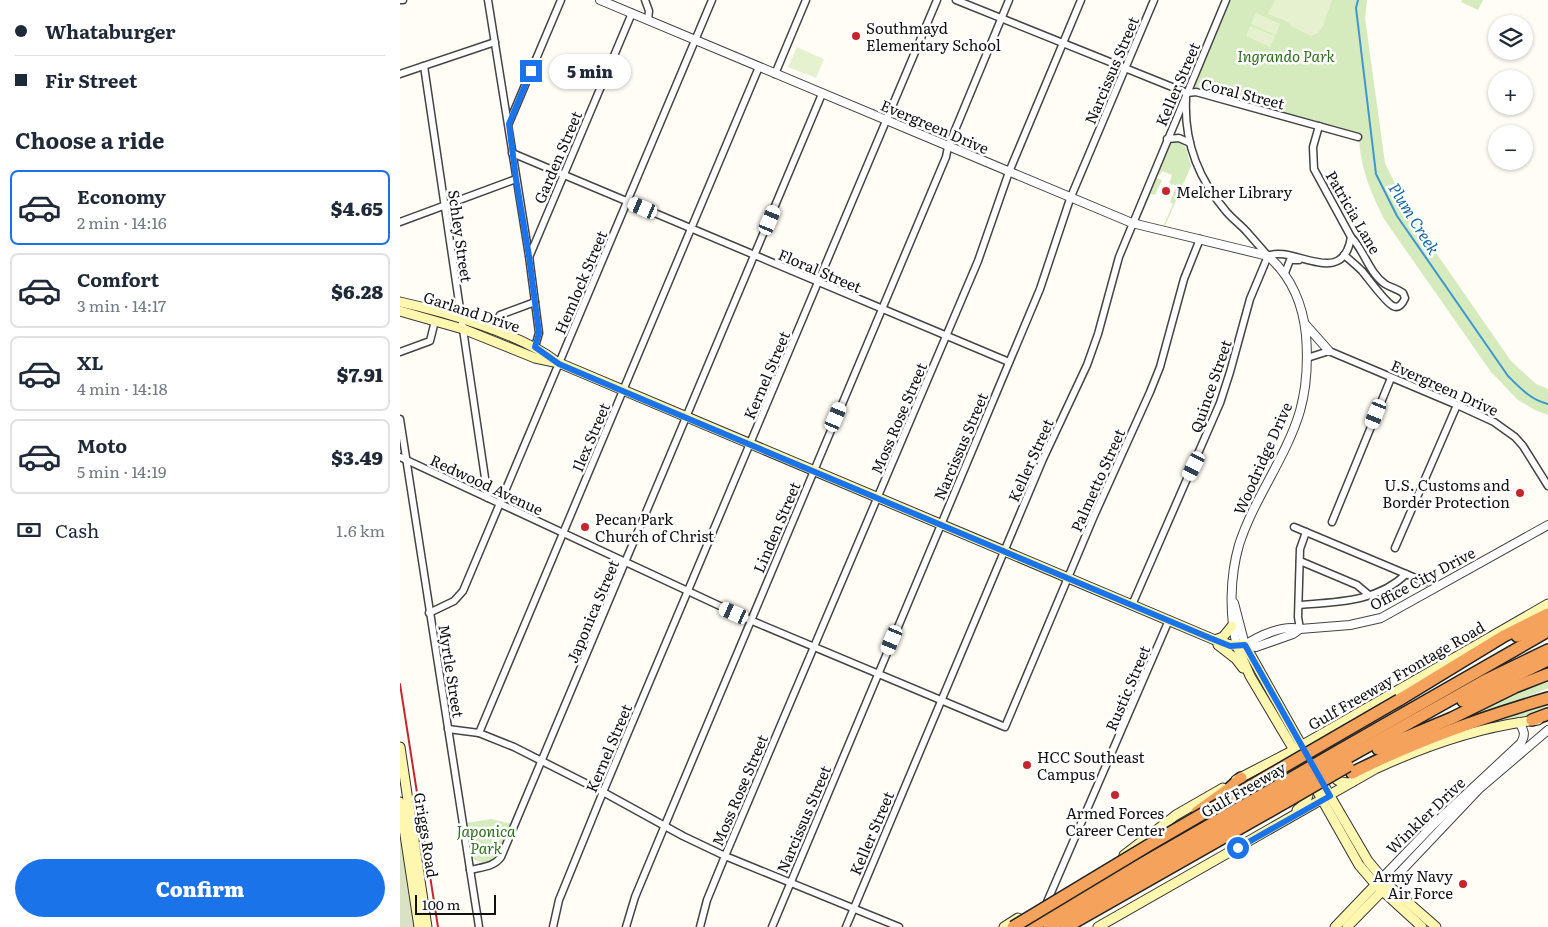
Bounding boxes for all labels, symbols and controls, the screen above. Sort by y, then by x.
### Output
street label: Narcissus Street [1078,13,1144,127]
map controls [1488,15,1533,170]
button: layers [1488,15,1533,60]
place label: Southmayd Elementary School [866,16,1001,56]
text: Whataburger [45,17,176,45]
marker: Southmayd Elementary School [850,30,862,42]
street label: Keller Street [1149,38,1205,130]
park label: Ingrando Park [1237,44,1335,67]
callout: 5 min [548,54,631,88]
text: 5 min [567,59,613,83]
route end [520,60,542,82]
text: Fir Street [45,66,137,94]
button: + [1488,70,1533,115]
street label: Coral Street [1199,72,1287,114]
street label: Evergreen Drive [877,93,993,159]
street label: Garden Street [527,107,587,207]
text: Choose a ride [15,123,164,156]
button: − [1488,125,1533,170]
street label: Patricia Lane [1321,166,1387,258]
water label: Plum Creek [1383,178,1447,259]
place label: Melcher Library [1176,180,1292,203]
text: Economy [77,182,166,210]
icon: car [17,185,62,230]
marker: Melcher Library [1160,185,1172,197]
street label: Schley Street [443,188,479,284]
text: $4.65 [331,194,383,222]
car [626,195,659,221]
car [757,203,782,237]
text: 2 min · 14:16 [77,210,167,234]
street label: Hemlock Street [548,227,612,337]
street label: Floral Street [775,242,865,298]
text: Comfort [77,265,159,293]
icon: car [17,268,62,313]
text: $6.28 [331,277,383,305]
street label: Garland Drive [421,285,523,338]
text: 3 min · 14:17 [77,293,166,317]
street label: Kernel Street [737,327,795,423]
street label: Quince Street [1183,336,1237,436]
text: XL [77,348,104,376]
icon: car [17,351,62,396]
street label: Evergreen Drive [1388,353,1503,421]
street label: Moss Rose Street [864,359,932,477]
text: $7.91 [337,360,383,388]
text: 4 min · 14:18 [77,376,168,400]
street label: Narcissus Street [927,389,993,503]
car [1363,397,1388,431]
street label: Woodridge Drive [1227,398,1297,518]
street label: Ilex Street [565,399,615,475]
car [823,400,848,434]
street label: Keller Street [1001,415,1059,505]
street label: Palmetto Street [1064,425,1130,535]
text: Moto [77,431,127,459]
icon: car [17,434,62,479]
text: $3.49 [331,443,383,471]
street label: Redwood Avenue [427,448,547,520]
car [1180,449,1207,483]
text: 5 min · 14:19 [77,459,166,483]
place label: U.S. Customs and Border Protection [1382,473,1510,513]
street label: Linden Street [746,478,806,576]
marker: U.S. Customs and Border Protection [1514,487,1526,499]
place label: Pecan Park Church of Christ [595,507,714,547]
icon: cash [15,516,43,544]
text: Cash [55,516,99,544]
text: 1.6 km [336,518,385,542]
marker: Pecan Park Church of Christ [579,521,591,533]
street label: Office City Drive [1365,540,1479,616]
street label: Japonica Street [560,556,624,666]
car [717,600,750,626]
street label: Gulf Freeway Frontage Road [1303,615,1489,735]
street label: Myrtle Street [433,623,471,719]
car [879,623,904,657]
street label: Rustic Street [1099,642,1155,734]
street label: Kernel Street [579,700,637,796]
street label: Moss Rose Street [705,731,773,849]
place label: HCC Southeast Campus [1037,745,1144,785]
street label: Gulf Freeway [1196,755,1290,823]
marker: HCC Southeast Campus [1021,759,1033,771]
street label: Narcissus Street [770,762,836,876]
street label: Winkler Drive [1380,771,1470,859]
street label: Keller Street [843,787,899,879]
marker: Armed Forces Career Center [1109,789,1121,801]
street label: Griggs Road [409,791,445,879]
place label: Armed Forces Career Center [1065,801,1165,841]
park label: Japonica Park [456,819,516,859]
route start [1227,837,1249,859]
button: Confirm [15,859,385,917]
place label: Army Navy Air Force [1373,864,1453,904]
marker: Army Navy Air Force [1457,878,1469,890]
scale bar [415,892,496,915]
text: 100 m [422,894,460,914]

